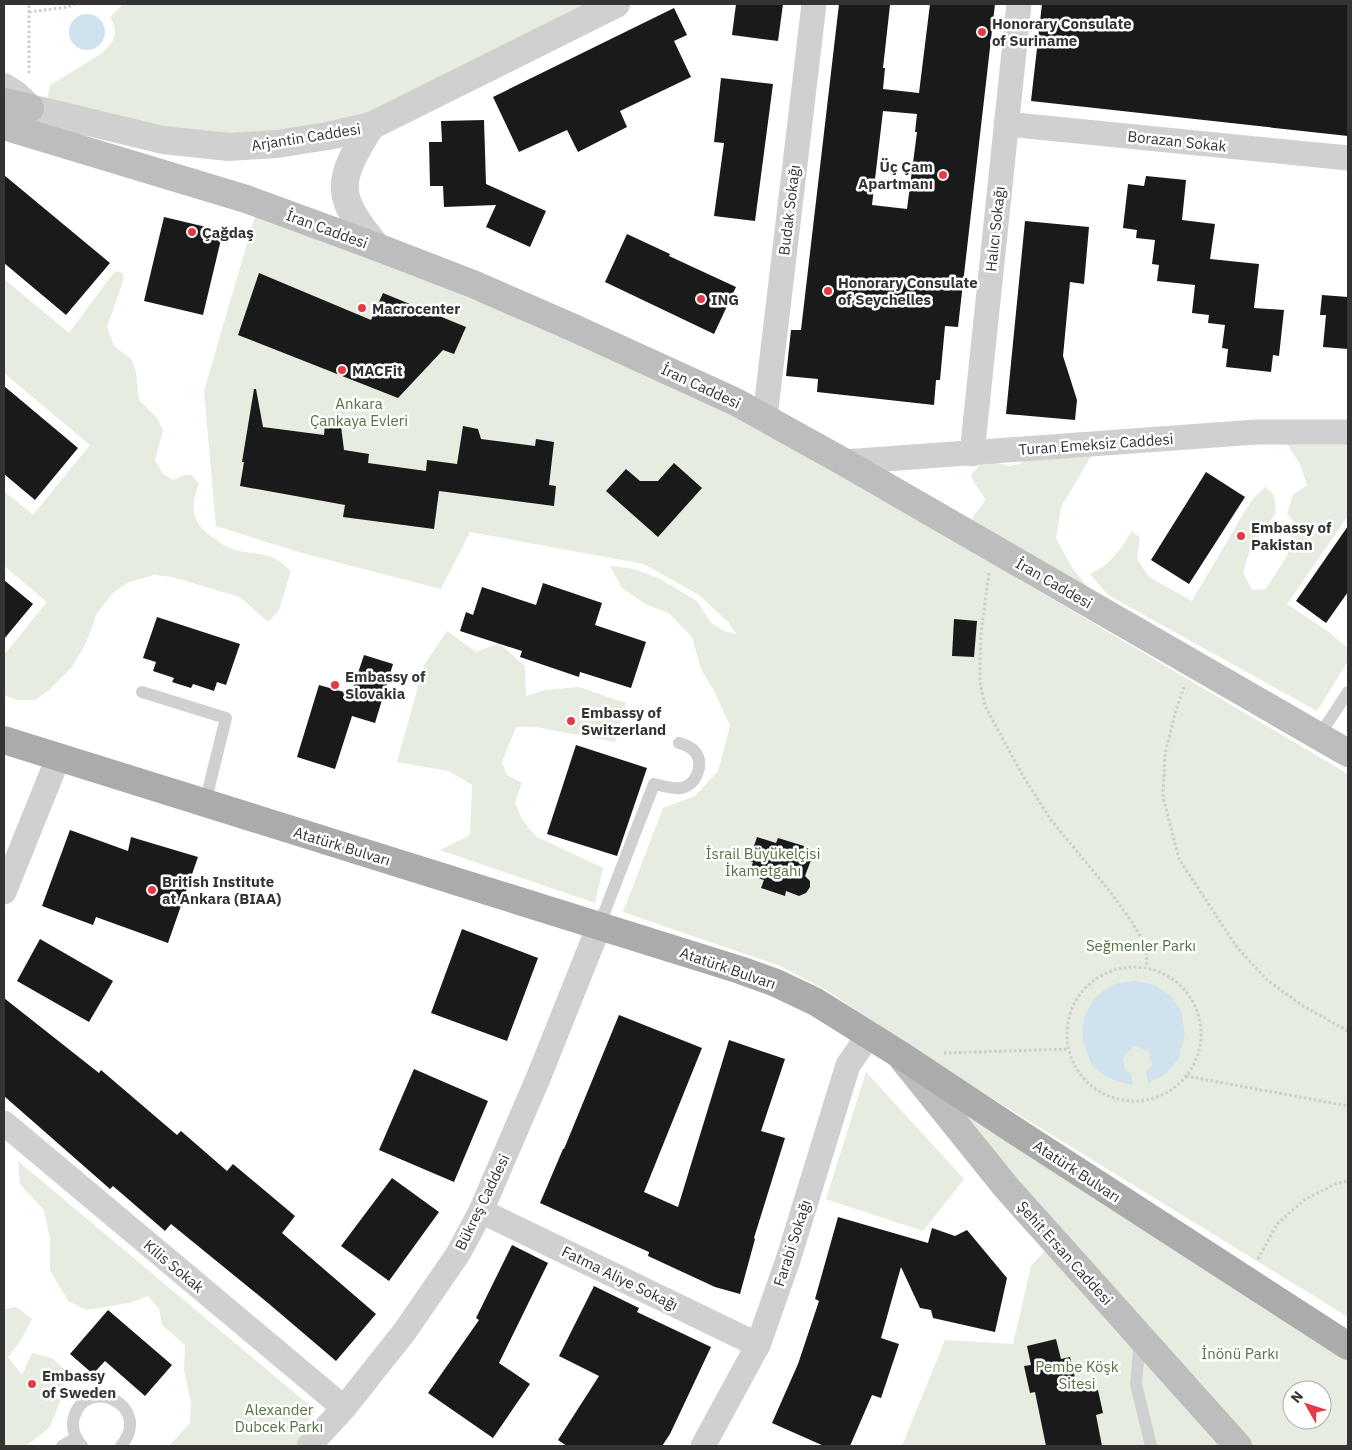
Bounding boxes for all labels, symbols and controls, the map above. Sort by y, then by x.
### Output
place label: Honorary Consulate of Suriname [992,14,1132,50]
marker: Honorary Consulate of Suriname [976,26,988,38]
street label: Arjantin Caddesi [250,119,362,155]
street label: Borazan Sokak [1127,126,1228,156]
place label: Üç Çam Apartmanı [858,157,933,193]
street label: Budak Sokağı [774,164,804,256]
marker: Üç Çam Apartmanı [937,169,949,181]
street label: Halıcı Sokağı [981,185,1009,273]
street label: İran Caddesi [284,205,370,253]
place label: Çağdaş [202,223,254,242]
marker: Çağdaş [186,226,198,238]
place label: Honorary Consulate of Seychelles [838,273,978,309]
marker: Honorary Consulate of Seychelles [822,285,834,297]
place label: ING [711,290,739,309]
marker: ING [695,293,707,305]
place label: Macrocenter [372,299,460,318]
marker: Macrocenter [356,302,368,314]
street label: İran Caddesi [658,359,744,413]
place label: MACFit [352,361,403,380]
marker: MACFit [336,364,348,376]
park label: Ankara Çankaya Evleri [310,394,408,430]
street label: Turan Emeksiz Caddesi [1018,429,1174,459]
place label: Embassy of Pakistan [1251,518,1332,554]
marker: Embassy of Pakistan [1235,530,1247,542]
street label: İran Caddesi [1012,553,1096,613]
place label: Embassy of Slovakia [345,667,426,703]
marker: Embassy of Slovakia [329,679,341,691]
place label: Embassy of Switzerland [581,703,666,739]
marker: Embassy of Switzerland [565,715,577,727]
street label: Atatürk Bulvarı [291,822,393,870]
park label: İsrail Büyükelçisi İkametgahı [706,844,820,880]
place label: British Institute at Ankara (BIAA) [162,872,281,908]
marker: British Institute at Ankara (BIAA) [146,884,158,896]
park label: Seğmenler Parkı [1086,936,1196,955]
street label: Atatürk Bulvarı [677,943,779,993]
street label: Atatürk Bulvarı [1030,1136,1124,1206]
street label: Bükreş Caddesi [451,1151,513,1253]
street label: Farabi Sokağı [769,1197,815,1289]
street label: Şehit Ersan Caddesi [1013,1197,1117,1309]
street label: Kilis Sokak [140,1235,208,1297]
street label: Fatma Aliye Sokağı [559,1242,681,1314]
park label: İnönü Parkı [1201,1344,1279,1363]
park label: Pembe Köşk Sitesi [1035,1357,1119,1393]
place label: Embassy of Sweden [42,1366,116,1402]
marker: Embassy of Sweden [26,1378,38,1390]
north arrow [1282,1380,1332,1430]
text: N [1287,1387,1307,1406]
park label: Alexander Dubcek Parkı [235,1400,323,1436]

